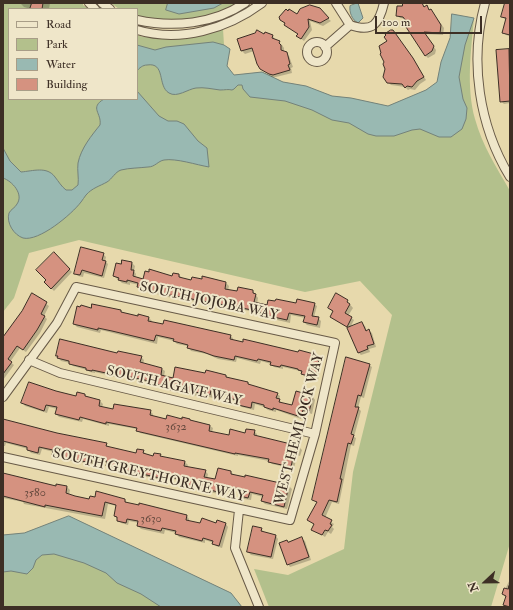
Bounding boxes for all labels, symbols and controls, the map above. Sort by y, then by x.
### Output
legend [8,8,138,100]
scale bar [377,8,484,34]
text: 100 m [382,15,410,30]
text: Road [46,17,71,32]
text: Park [46,37,68,52]
text: Water [46,57,75,72]
text: Building [46,77,87,92]
street label: SOUTH JOJOBA WAY [138,279,280,325]
street label: WEST HEMLOCK WAY [272,351,328,507]
street label: SOUTH AGAVE WAY [105,363,243,411]
house number: 3632 [165,420,187,434]
street label: SOUTH GREYTHORNE WAY [51,446,247,506]
house number: 3580 [24,486,46,500]
house number: 3630 [140,512,162,526]
north arrow [465,562,505,602]
text: N [466,580,481,594]

